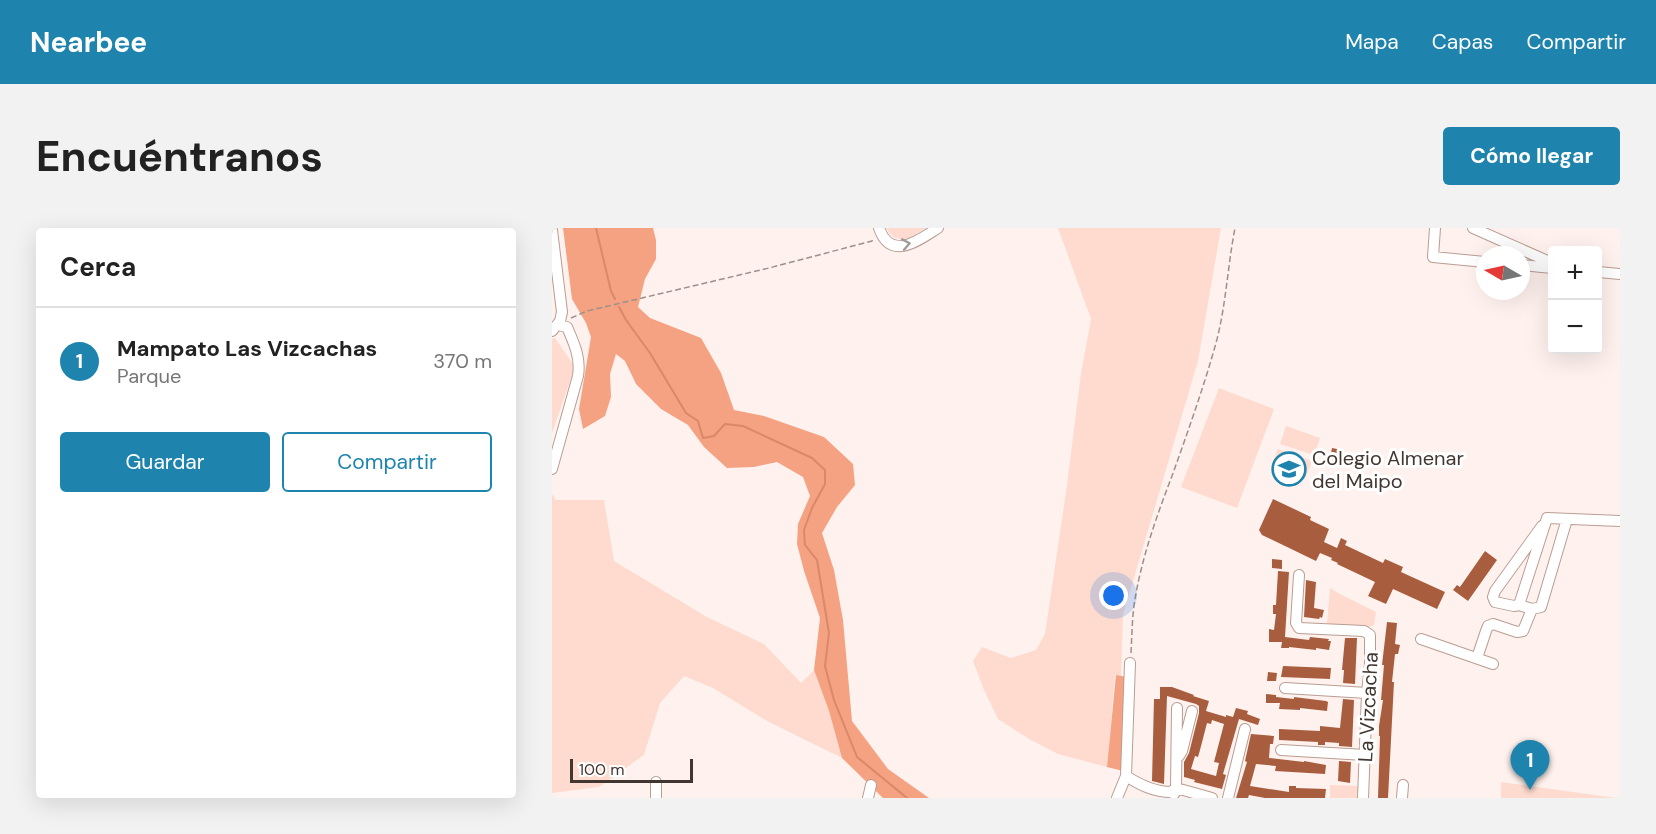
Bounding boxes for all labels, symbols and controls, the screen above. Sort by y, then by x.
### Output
text: Nearbee [30,24,147,61]
text: Mapa [1345,28,1399,56]
text: Capas [1432,28,1493,56]
text: Compartir [1526,28,1626,56]
button: Cómo llegar [1443,127,1620,185]
text: Encuéntranos [36,129,323,184]
one-way arrow [901,238,911,251]
north arrow [1476,246,1530,300]
map controls [1548,246,1602,354]
button: + [1548,246,1602,300]
text: Cerca [60,250,136,284]
button: − [1548,300,1602,354]
text: Mampato Las Vizcachas [117,334,377,363]
text: 1 [76,348,83,374]
text: 370 m [433,348,492,374]
text: Parque [117,363,181,389]
button: Guardar [60,432,270,492]
button: Compartir [282,432,492,492]
place label: Colegio Almenar del Maipo [1312,445,1464,494]
school or university icon: Colegio Almenar del Maipo [1271,451,1307,487]
your location [1099,581,1128,610]
street label: La Vizcacha [1352,651,1384,763]
pin: 1 [1510,740,1550,790]
scale bar [570,756,693,784]
text: 100 m [579,759,624,780]

